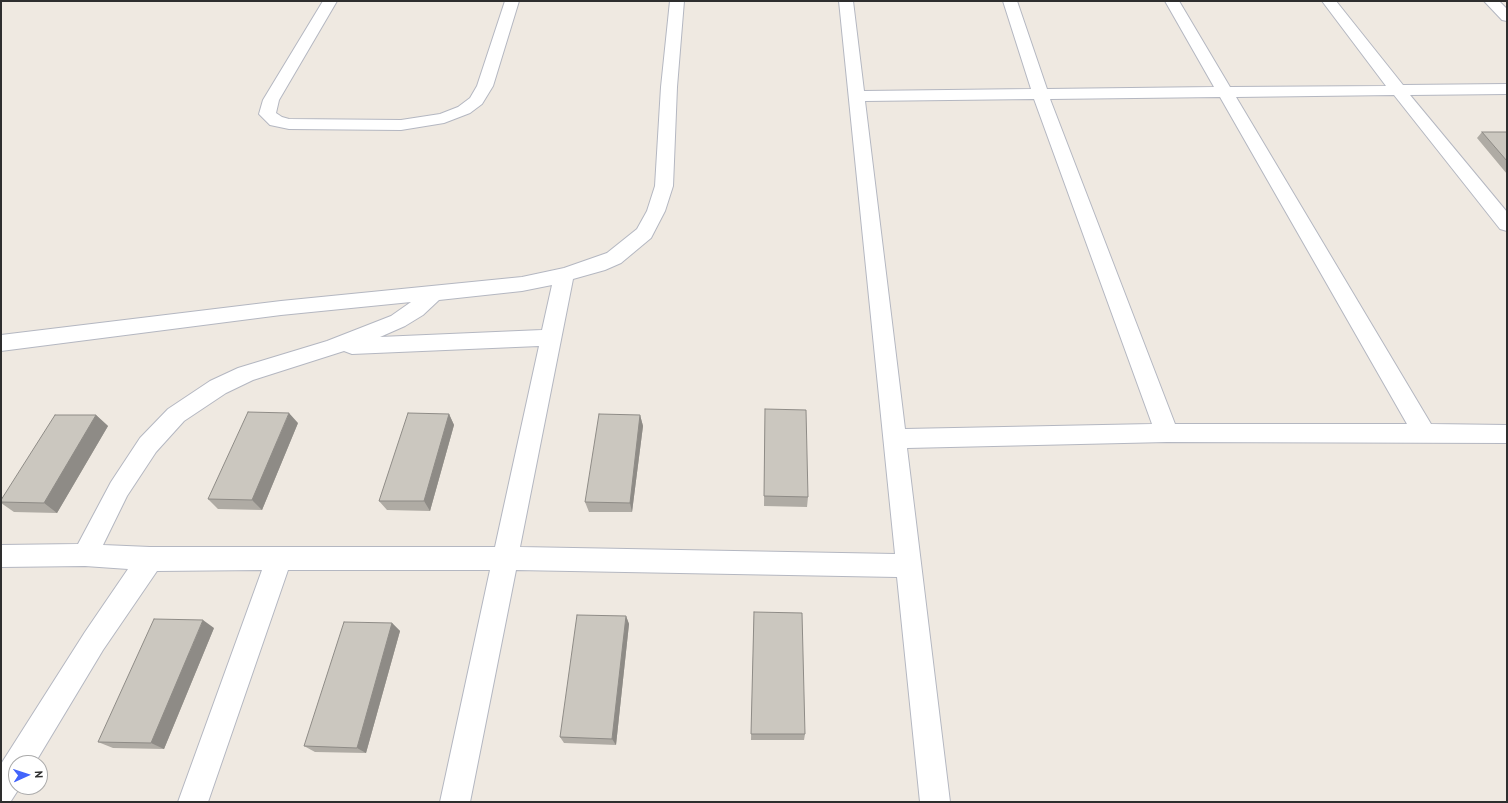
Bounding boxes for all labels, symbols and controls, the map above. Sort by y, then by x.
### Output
north arrow [8,755,48,795]
text: N [32,770,46,778]

